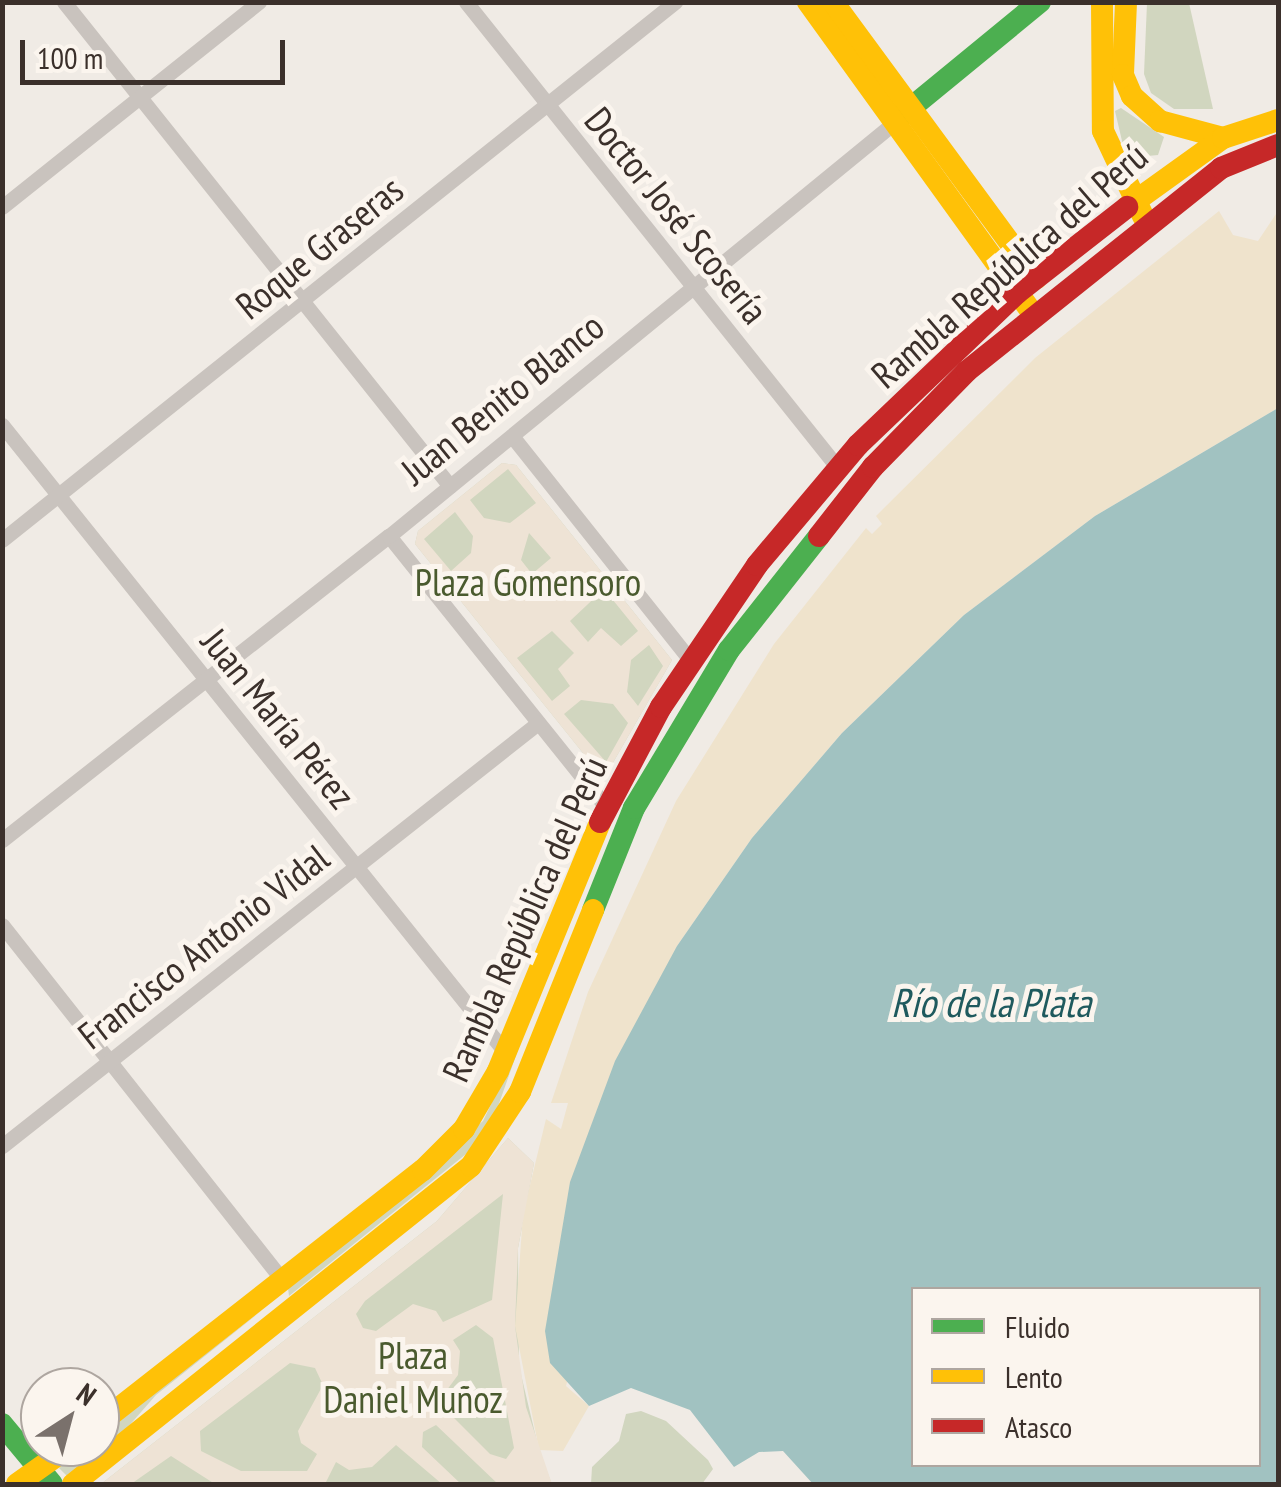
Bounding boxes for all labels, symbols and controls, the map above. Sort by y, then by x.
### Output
scale bar [25,20,290,82]
text: 100 m [37,38,103,77]
street label: Doctor José Scosería [576,98,778,332]
street label: Rambla República del Perú [862,133,1156,397]
street label: Roque Graseras [226,166,412,328]
street label: Juan Benito Blanco [392,303,612,493]
park label: Plaza Gomensoro [415,559,641,605]
street label: Juan María Pérez [193,619,365,817]
street label: Rambla República del Perú [432,750,616,1088]
street label: Francisco Antonio Vidal [68,834,338,1058]
water label: Río de la Plata [891,978,1091,1026]
legend [911,1287,1261,1467]
text: Fluido [1005,1307,1070,1346]
park label: Plaza Daniel Muñoz [323,1332,503,1422]
text: Lento [1005,1357,1063,1396]
north arrow [20,1367,120,1467]
text: N [70,1375,104,1413]
text: Atasco [1005,1407,1072,1446]

